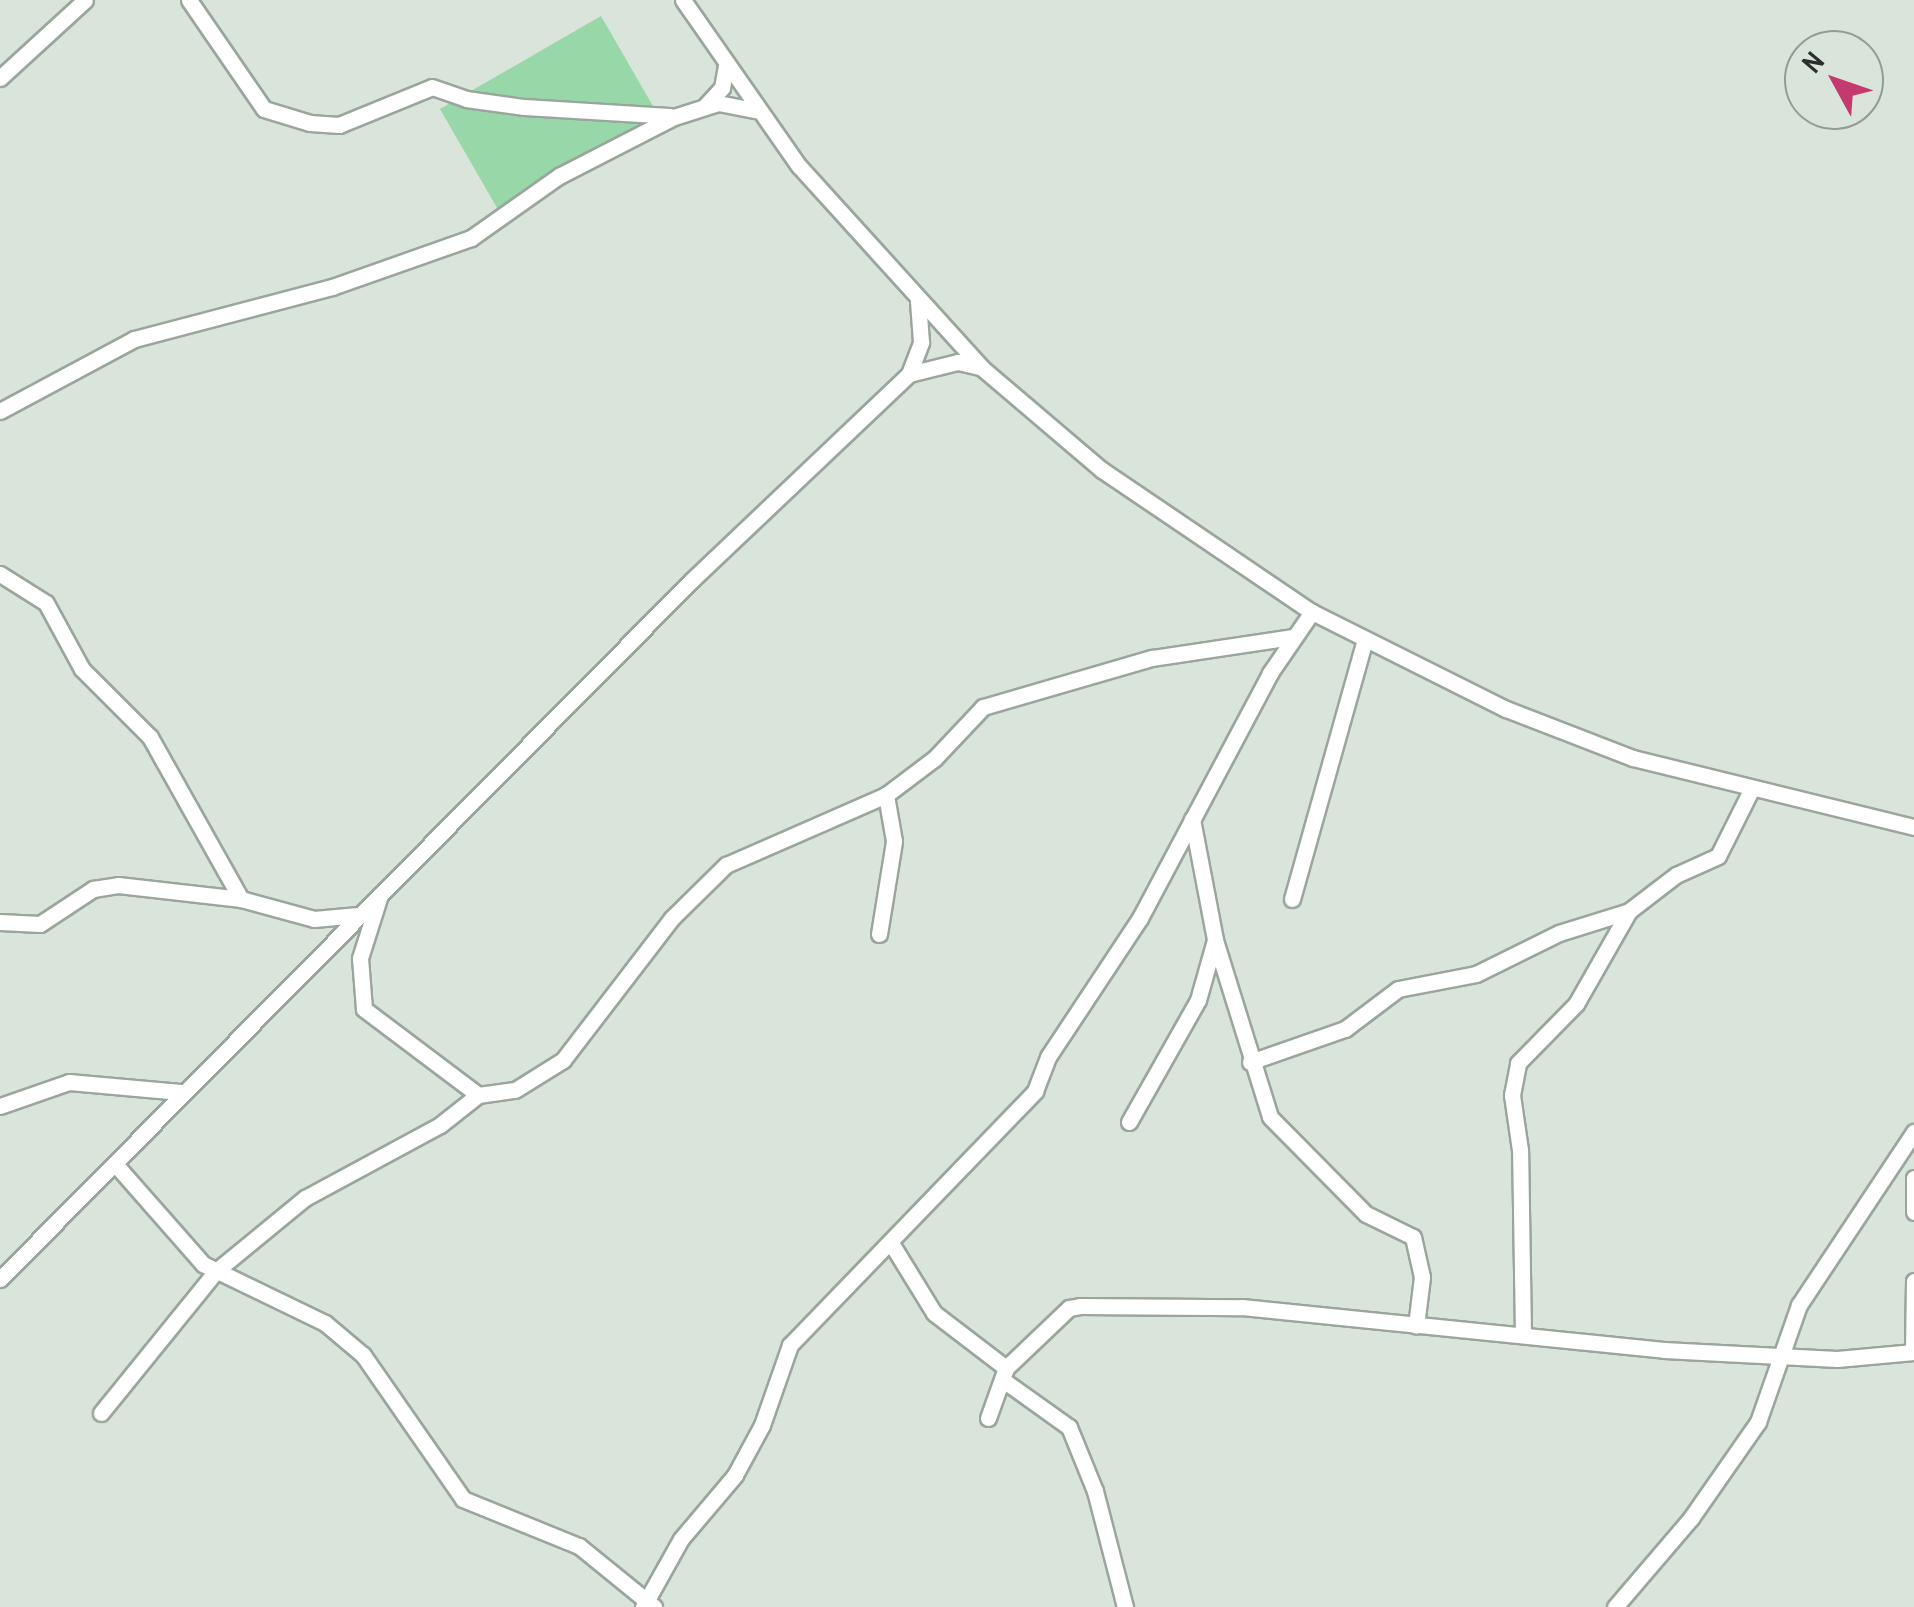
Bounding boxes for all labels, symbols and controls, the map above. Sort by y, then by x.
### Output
north arrow [1784,30,1884,130]
text: N [1793,43,1832,81]

